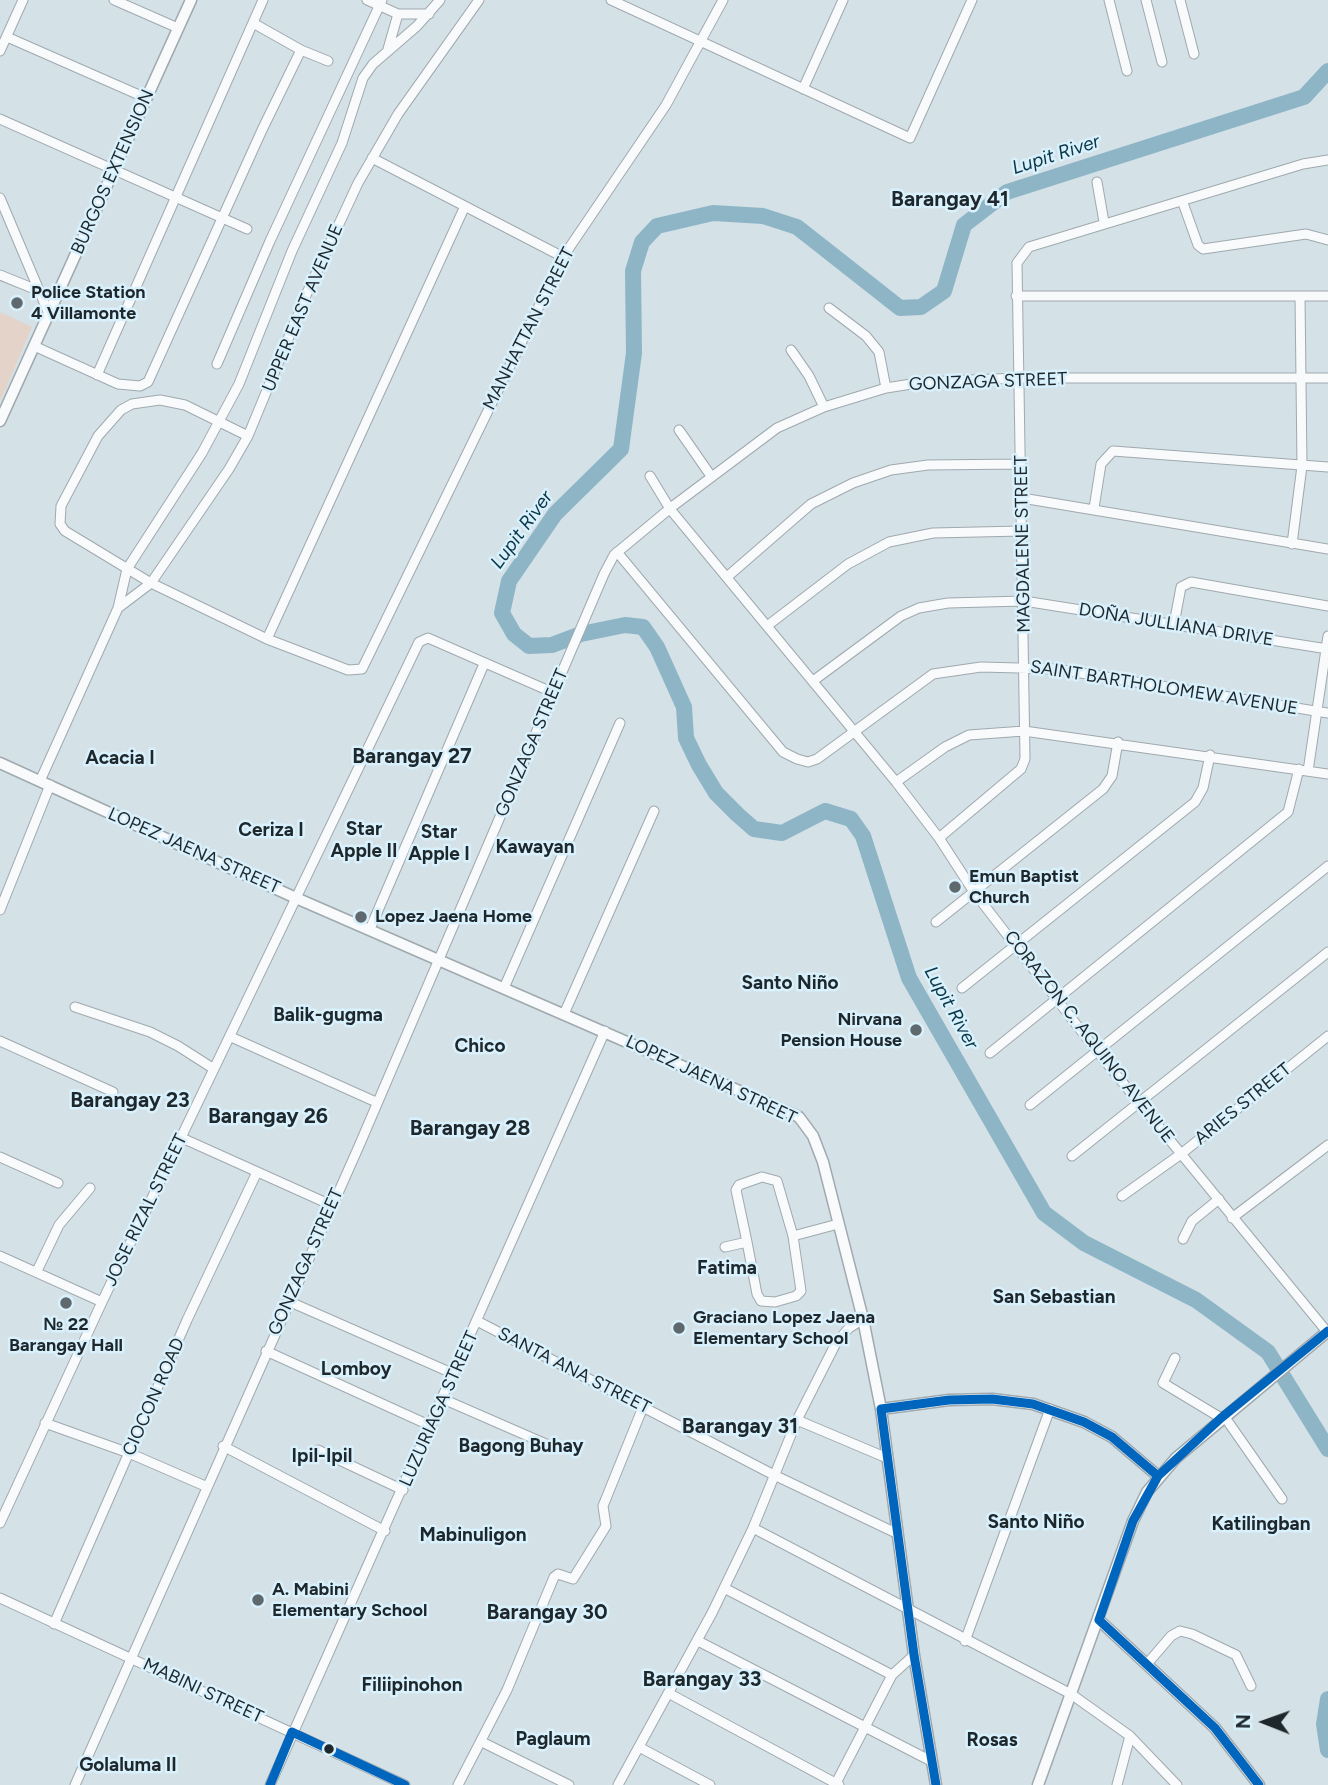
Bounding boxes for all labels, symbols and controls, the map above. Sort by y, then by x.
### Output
street label: BURGOS EXTENSION [67,86,159,258]
water label: Lupit River [1009,130,1103,180]
district label: Barangay 41 [891,187,1009,213]
street label: UPPER EAST AVENUE [258,221,348,395]
street label: MANHATTAN STREET [479,244,579,414]
place label: Police Station 4 Villamonte [31,282,146,324]
marker: Police Station 4 Villamonte [9,295,25,311]
street label: GONZAGA STREET [908,368,1068,396]
street label: MAGDALENE STREET [1011,455,1035,633]
water label: Lupit River [486,486,558,574]
street label: DOÑA JULLIANA DRIVE [1077,599,1275,651]
street label: SAINT BARTHOLOMEW AVENUE [1029,656,1299,720]
street label: GONZAGA STREET [491,666,573,820]
district label: Barangay 27 [352,744,472,770]
district label: Acacia I [85,747,155,769]
street label: LOPEZ JAENA STREET [105,803,283,899]
district label: Star Apple II [330,818,398,862]
district label: Ceriza I [238,819,304,841]
district label: Star Apple I [408,821,470,865]
district label: Kawayan [496,836,574,858]
place label: Emun Baptist Church [969,866,1079,908]
marker: Emun Baptist Church [947,879,963,895]
place label: Lopez Jaena Home [375,906,532,928]
marker: Lopez Jaena Home [353,909,369,925]
street label: CORAZON C. AQUINO AVENUE [999,927,1179,1147]
water label: Lupit River [919,963,983,1053]
district label: Santo Niño [742,972,838,994]
district label: Balik-gugma [273,1004,383,1026]
place label: Nirvana Pension House [781,1009,902,1052]
marker: Nirvana Pension House [908,1022,924,1038]
street label: LOPEZ JAENA STREET [622,1031,800,1129]
district label: Chico [455,1035,505,1057]
street label: ARIES STREET [1190,1058,1296,1150]
district label: Barangay 23 [70,1088,190,1114]
district label: Barangay 26 [208,1104,328,1130]
district label: Barangay 28 [410,1116,530,1142]
street label: JOSE RIZAL STREET [100,1130,192,1290]
street label: GONZAGA STREET [264,1185,348,1339]
district label: Fatima [697,1257,757,1279]
district label: San Sebastian [993,1286,1115,1308]
marker: № 22 Barangay Hall [58,1295,74,1311]
place label: Graciano Lopez Jaena Elementary School [693,1307,875,1350]
place label: № 22 Barangay Hall [9,1314,123,1356]
marker: Graciano Lopez Jaena Elementary School [671,1320,687,1336]
street label: SANTA ANA STREET [494,1323,654,1419]
street label: LUZURIAGA STREET [395,1328,483,1490]
street label: CIOCON ROAD [118,1335,190,1459]
district label: Lomboy [321,1358,391,1380]
district label: Barangay 31 [682,1414,798,1440]
district label: Bagong Buhay [458,1435,584,1457]
district label: Ipil-Ipil [292,1445,352,1467]
district label: Santo Niño [988,1511,1084,1533]
district label: Katilingban [1212,1513,1310,1535]
district label: Mabinuligon [419,1524,527,1546]
place label: A. Mabini Elementary School [272,1579,427,1622]
marker: A. Mabini Elementary School [250,1592,266,1608]
district label: Barangay 30 [486,1600,608,1626]
street label: MABINI STREET [140,1654,266,1728]
district label: Barangay 33 [642,1667,762,1693]
district label: Filiipinohon [361,1674,463,1696]
north arrow [1230,1687,1300,1757]
text: N [1232,1714,1255,1729]
district label: Paglaum [516,1728,590,1750]
district label: Rosas [966,1729,1018,1751]
unlabelled marker [322,1742,336,1756]
district label: Golaluma II [79,1754,177,1776]

